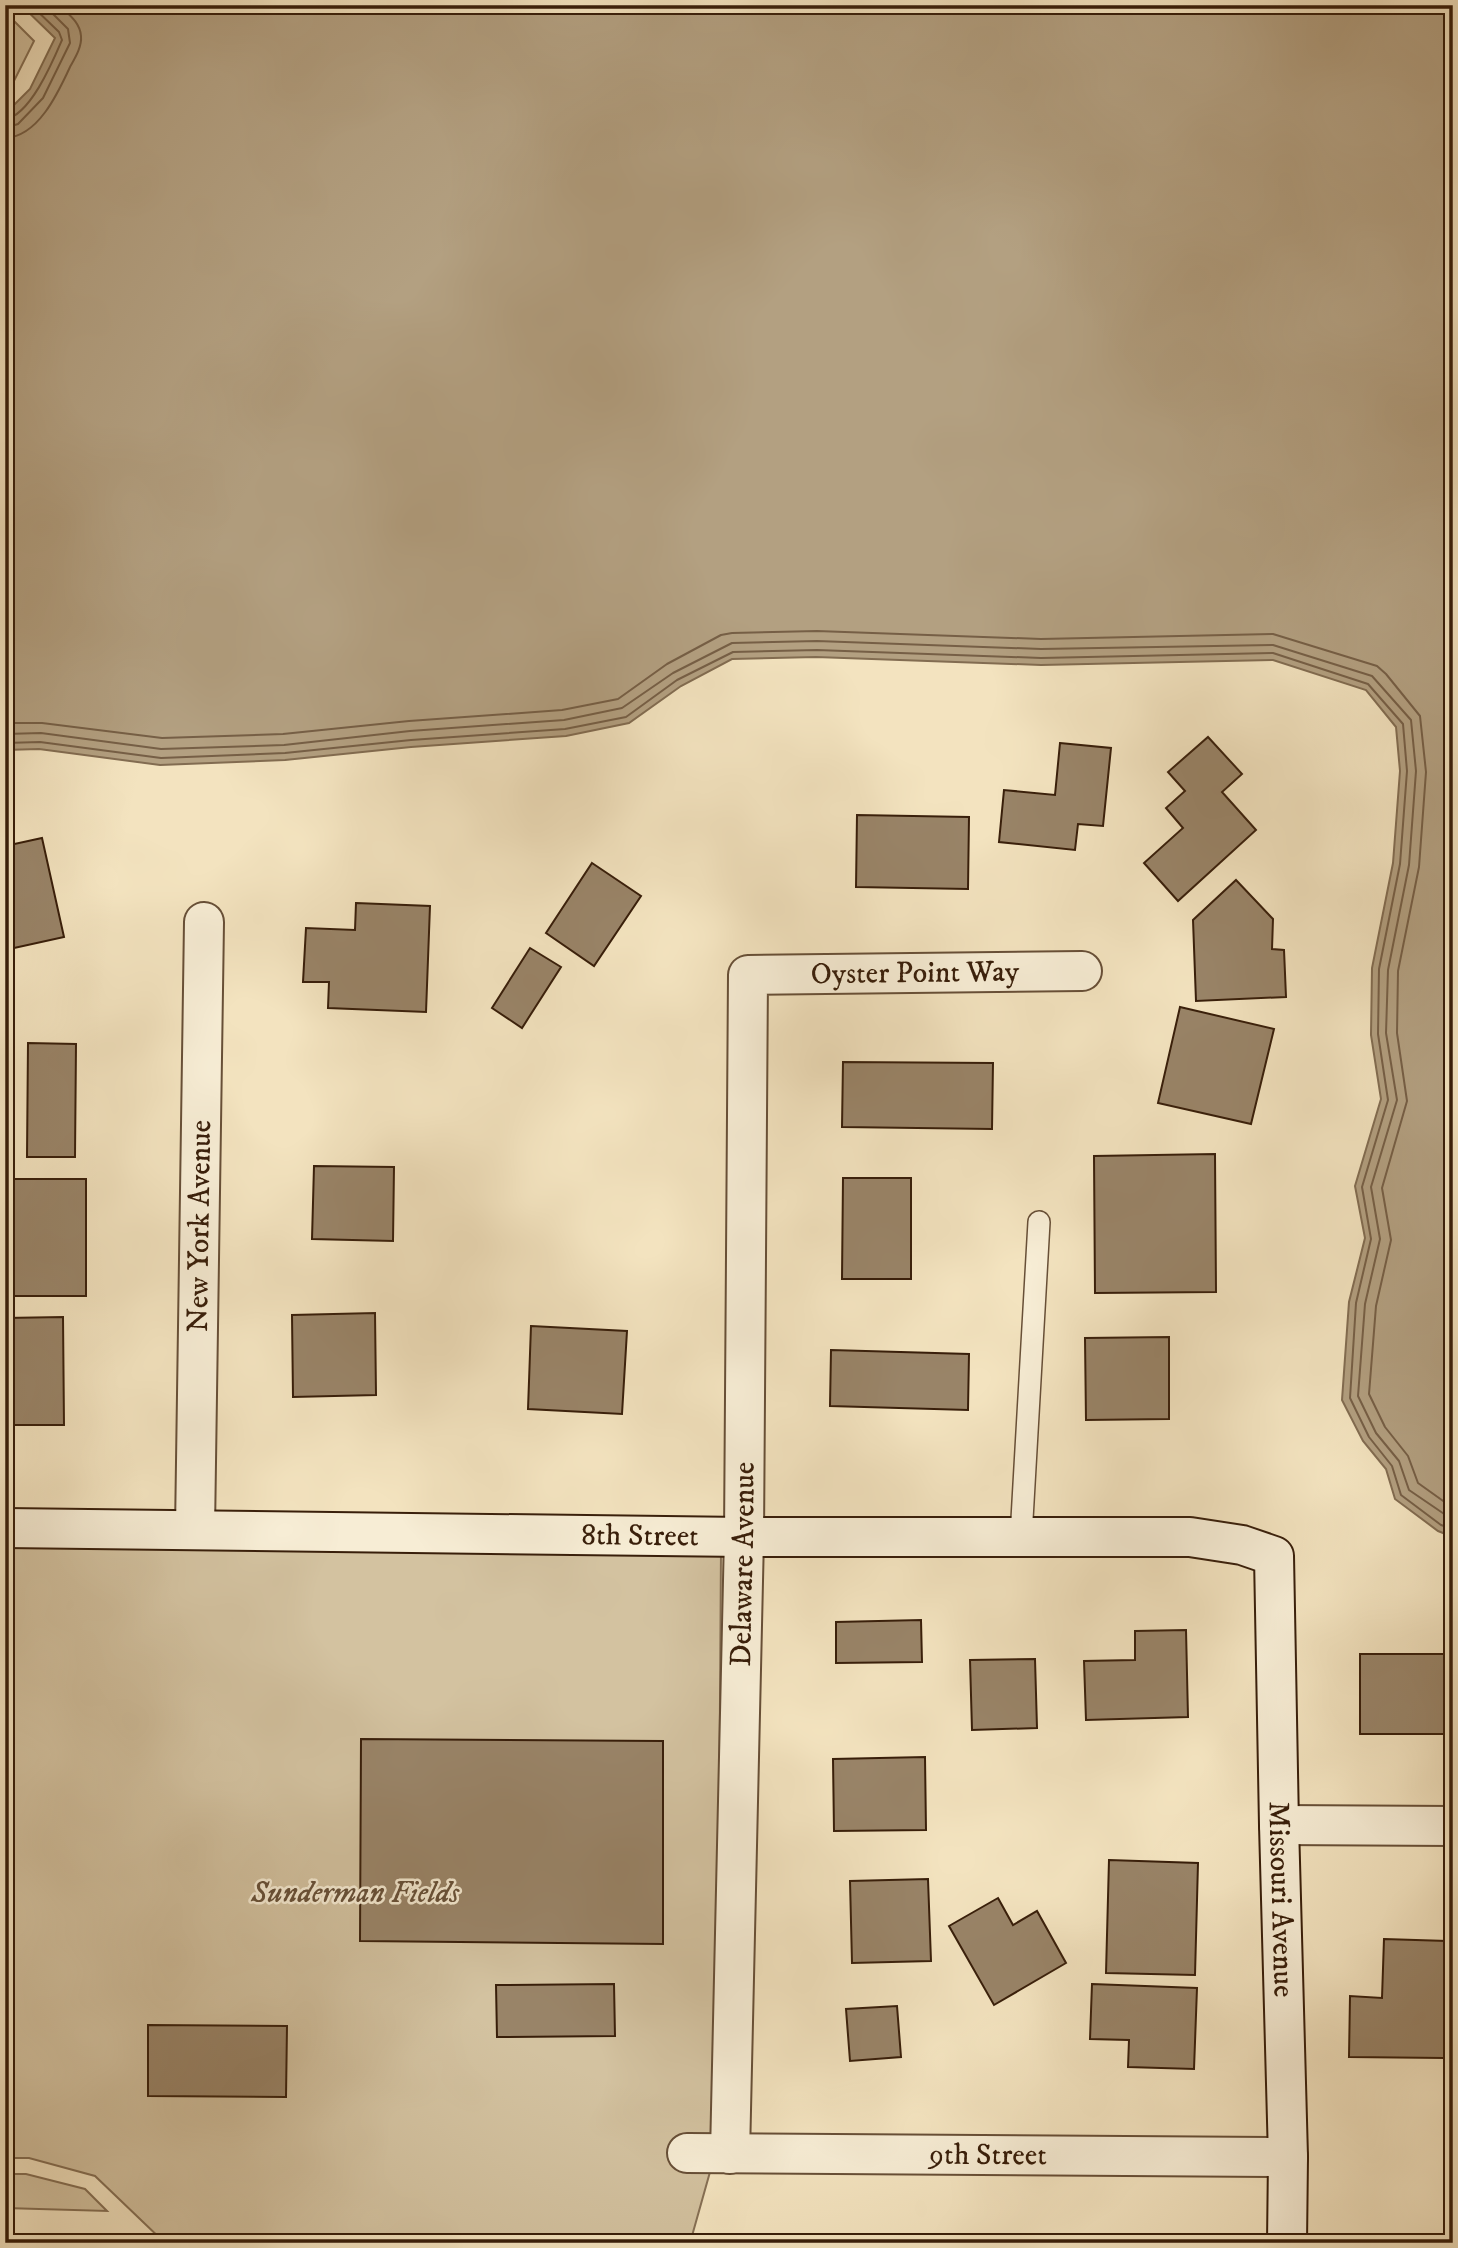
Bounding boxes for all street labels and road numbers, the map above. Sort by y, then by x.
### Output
street label: Oyster Point Way [810,953,1020,993]
street label: New York Avenue [179,1120,220,1333]
street label: Delaware Avenue [723,1462,763,1667]
street label: 8th Street [581,1517,699,1555]
street label: Missouri Avenue [1260,1801,1302,1998]
street label: 9th Street [927,2136,1047,2174]

